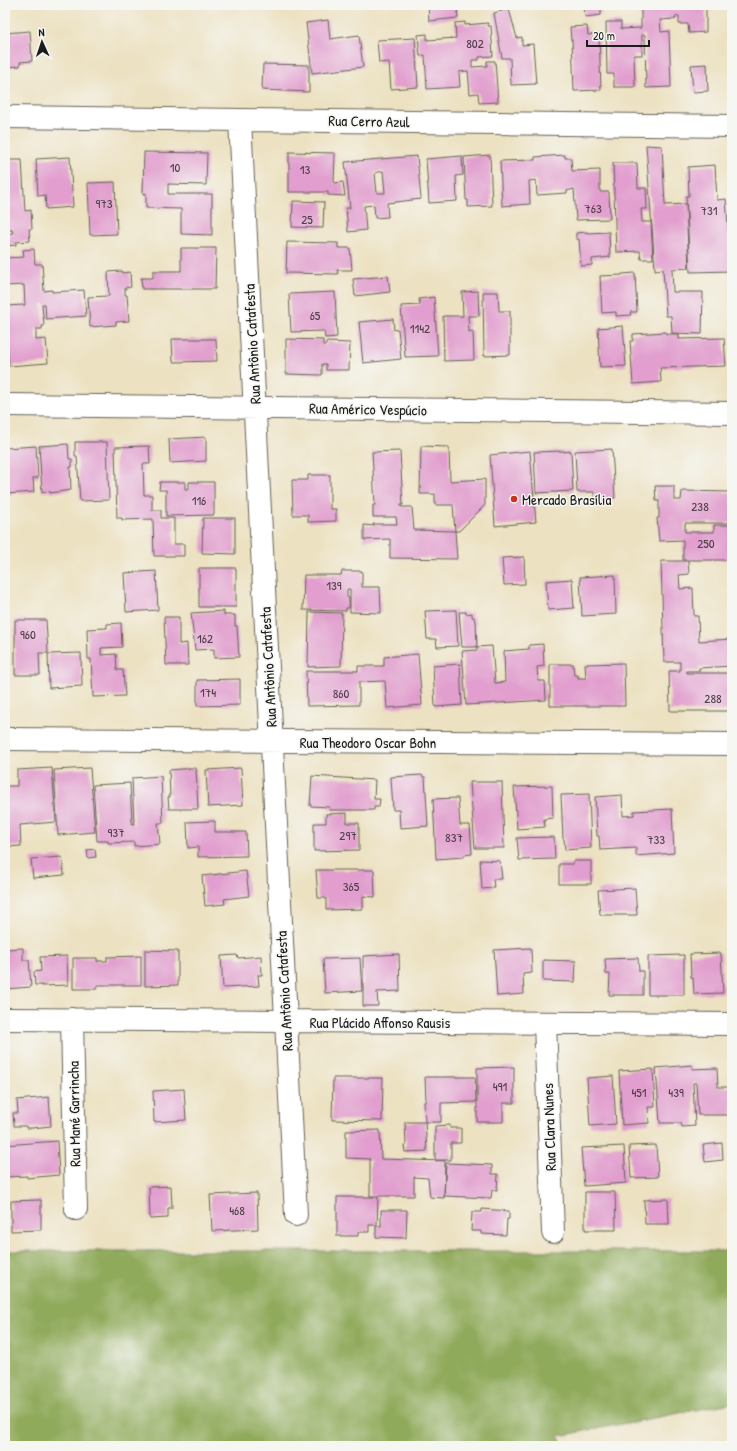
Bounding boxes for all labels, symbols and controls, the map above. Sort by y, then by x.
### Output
north arrow [22,22,62,62]
scale bar [587,22,649,48]
text: N [38,25,45,39]
text: 20 m [593,27,615,44]
house number: 802 [466,34,484,52]
street label: Rua Cerro Azul [328,110,410,132]
house number: 10 [170,158,180,176]
house number: 13 [300,160,310,178]
house number: 973 [95,194,113,212]
house number: 763 [584,199,602,217]
house number: 731 [701,201,718,219]
house number: 25 [301,210,313,228]
street label: Rua Antônio Catafesta [238,283,266,405]
house number: 65 [310,306,321,324]
house number: 1142 [410,319,430,337]
street label: Rua Américo Vespúcio [309,397,427,421]
place label: Mercado Brasília [522,489,611,510]
house number: 116 [192,491,206,509]
marker: Mercado Brasília [509,494,519,504]
house number: 238 [691,497,709,515]
house number: 250 [697,534,715,552]
house number: 139 [326,576,342,594]
street label: Rua Antônio Catafesta [254,606,282,728]
house number: 960 [20,625,36,643]
house number: 162 [197,629,213,647]
house number: 174 [200,683,216,701]
house number: 860 [333,684,349,702]
house number: 288 [704,689,722,707]
street label: Rua Theodoro Oscar Bohn [300,732,436,753]
house number: 937 [107,823,125,841]
house number: 297 [339,826,357,844]
house number: 837 [445,828,463,846]
house number: 733 [647,830,665,848]
house number: 365 [343,877,360,895]
street label: Rua Antônio Catafesta [270,930,298,1052]
street label: Rua Plácido Affonso Rausis [310,1012,451,1033]
street label: Rua Mané Garrincha [63,1061,85,1167]
house number: 491 [493,1077,507,1095]
street label: Rua Clara Nunes [537,1083,561,1171]
house number: 451 [631,1083,647,1101]
house number: 439 [668,1083,684,1101]
house number: 468 [229,1201,245,1219]

